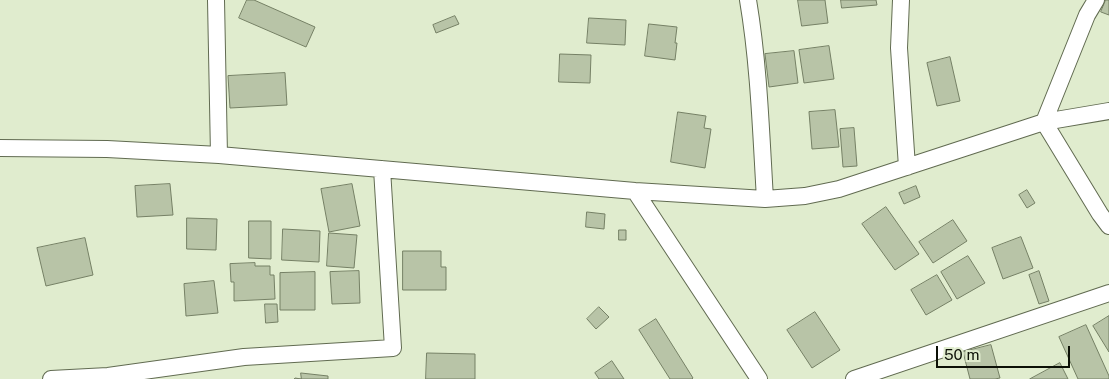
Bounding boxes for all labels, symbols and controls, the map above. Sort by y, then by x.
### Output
scale bar [939,336,1073,368]
text: 50 m [944,346,979,363]

